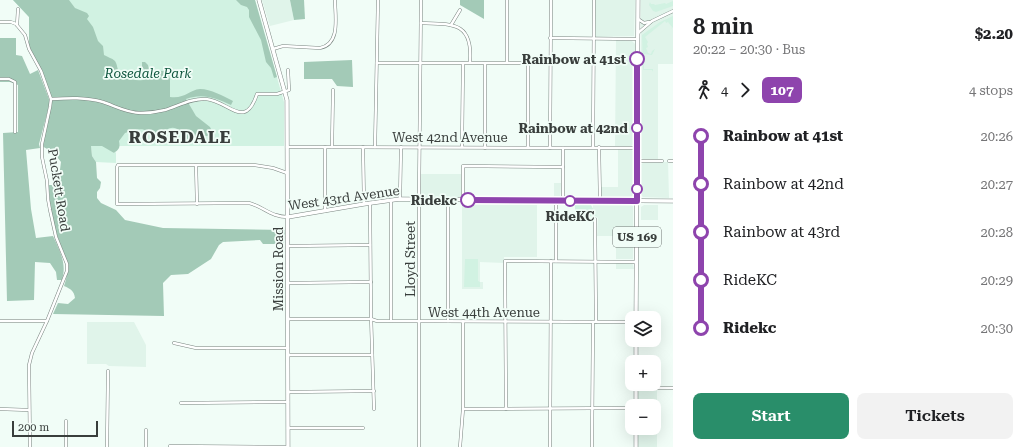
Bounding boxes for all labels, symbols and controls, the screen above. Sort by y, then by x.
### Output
text: 8 min [693,14,754,39]
text: $2.20 [975,25,1013,43]
text: 20:22 – 20:30 · Bus [693,42,805,57]
marker: Rainbow at 41st [629,51,645,67]
place label: Rainbow at 41st [522,52,627,67]
park label: Rosedale Park [104,66,192,81]
icon: walk [693,79,715,101]
icon: forward [734,79,756,101]
text: 107 [770,82,794,98]
text: 4 [721,83,728,98]
text: 4 stops [969,83,1013,98]
place label: Rainbow at 42nd [518,121,628,136]
marker: Rainbow at 42nd [631,122,643,134]
district label: ROSEDALE [128,127,232,147]
text: Rainbow at 41st [723,127,843,145]
text: 20:26 [981,129,1013,144]
street label: West 42nd Avenue [392,130,508,145]
street label: Puckett Road [45,147,73,233]
text: Rainbow at 42nd [723,175,844,193]
text: 20:27 [981,177,1013,192]
street label: West 43rd Avenue [287,183,401,213]
unlabelled marker [631,183,643,195]
marker: Ridekc [460,192,476,208]
place label: Ridekc [411,193,458,208]
marker: RideKC [564,195,576,207]
place label: RideKC [546,209,594,224]
street label: Lloyd Street [403,221,418,297]
text: Rainbow at 43rd [723,223,840,241]
text: 20:28 [981,225,1013,240]
street label: Mission Road [271,226,286,311]
road number: US 169 [613,227,661,247]
text: RideKC [723,271,777,289]
text: 20:29 [981,273,1013,288]
street label: West 44th Avenue [428,305,540,320]
map controls [625,311,661,435]
button: layers [625,311,661,347]
text: Ridekc [723,319,776,337]
text: 20:30 [981,321,1013,336]
button: + [625,355,661,391]
button: Start [693,393,849,439]
button: Tickets [857,393,1013,439]
button: − [625,399,661,435]
scale bar [12,419,98,438]
text: 200 m [18,421,49,434]

